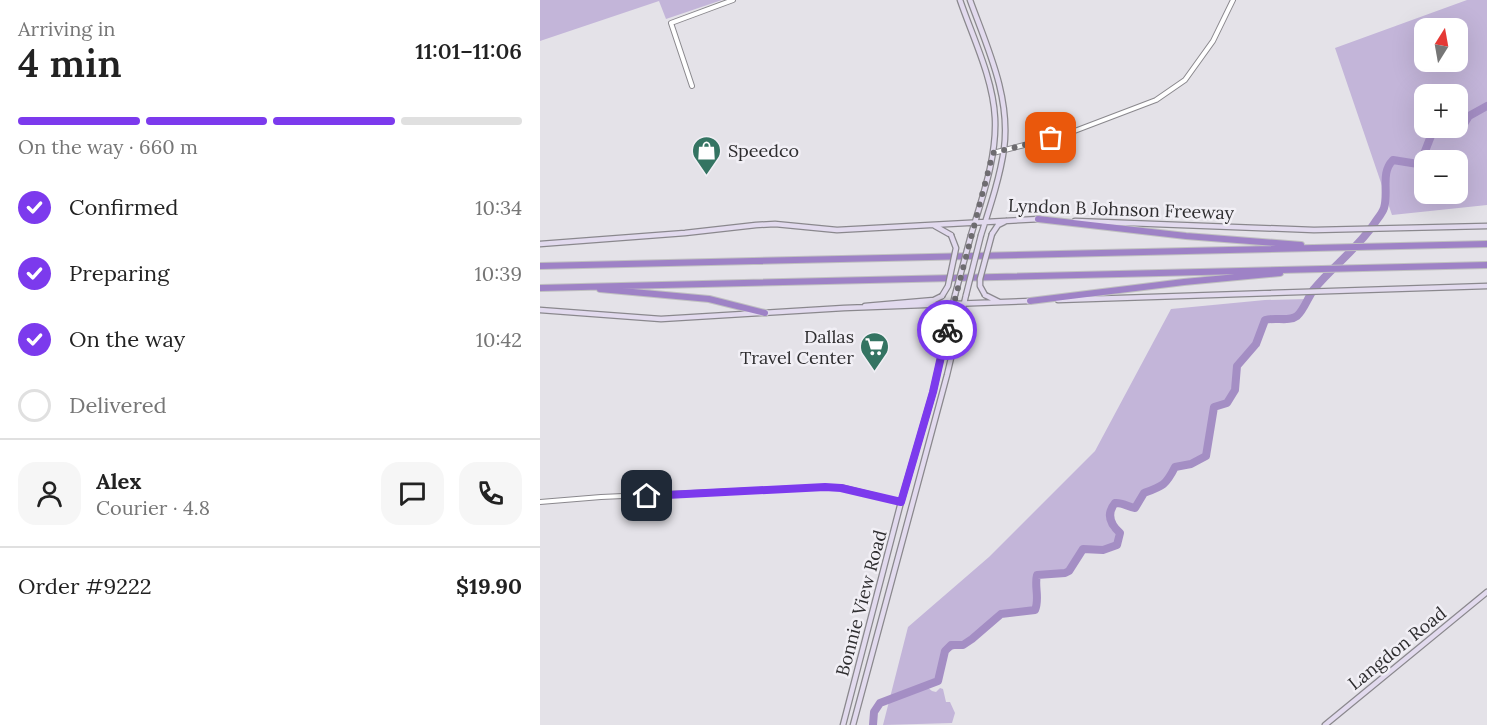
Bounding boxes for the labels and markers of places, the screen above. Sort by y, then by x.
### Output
pin [1025,112,1076,163]
shop icon: Speedco [691,134,723,176]
place label: Speedco [728,139,799,162]
place label: Dallas Travel Center [740,325,854,369]
supermarket icon: Dallas Travel Center [859,330,891,372]
pin [621,470,672,521]

